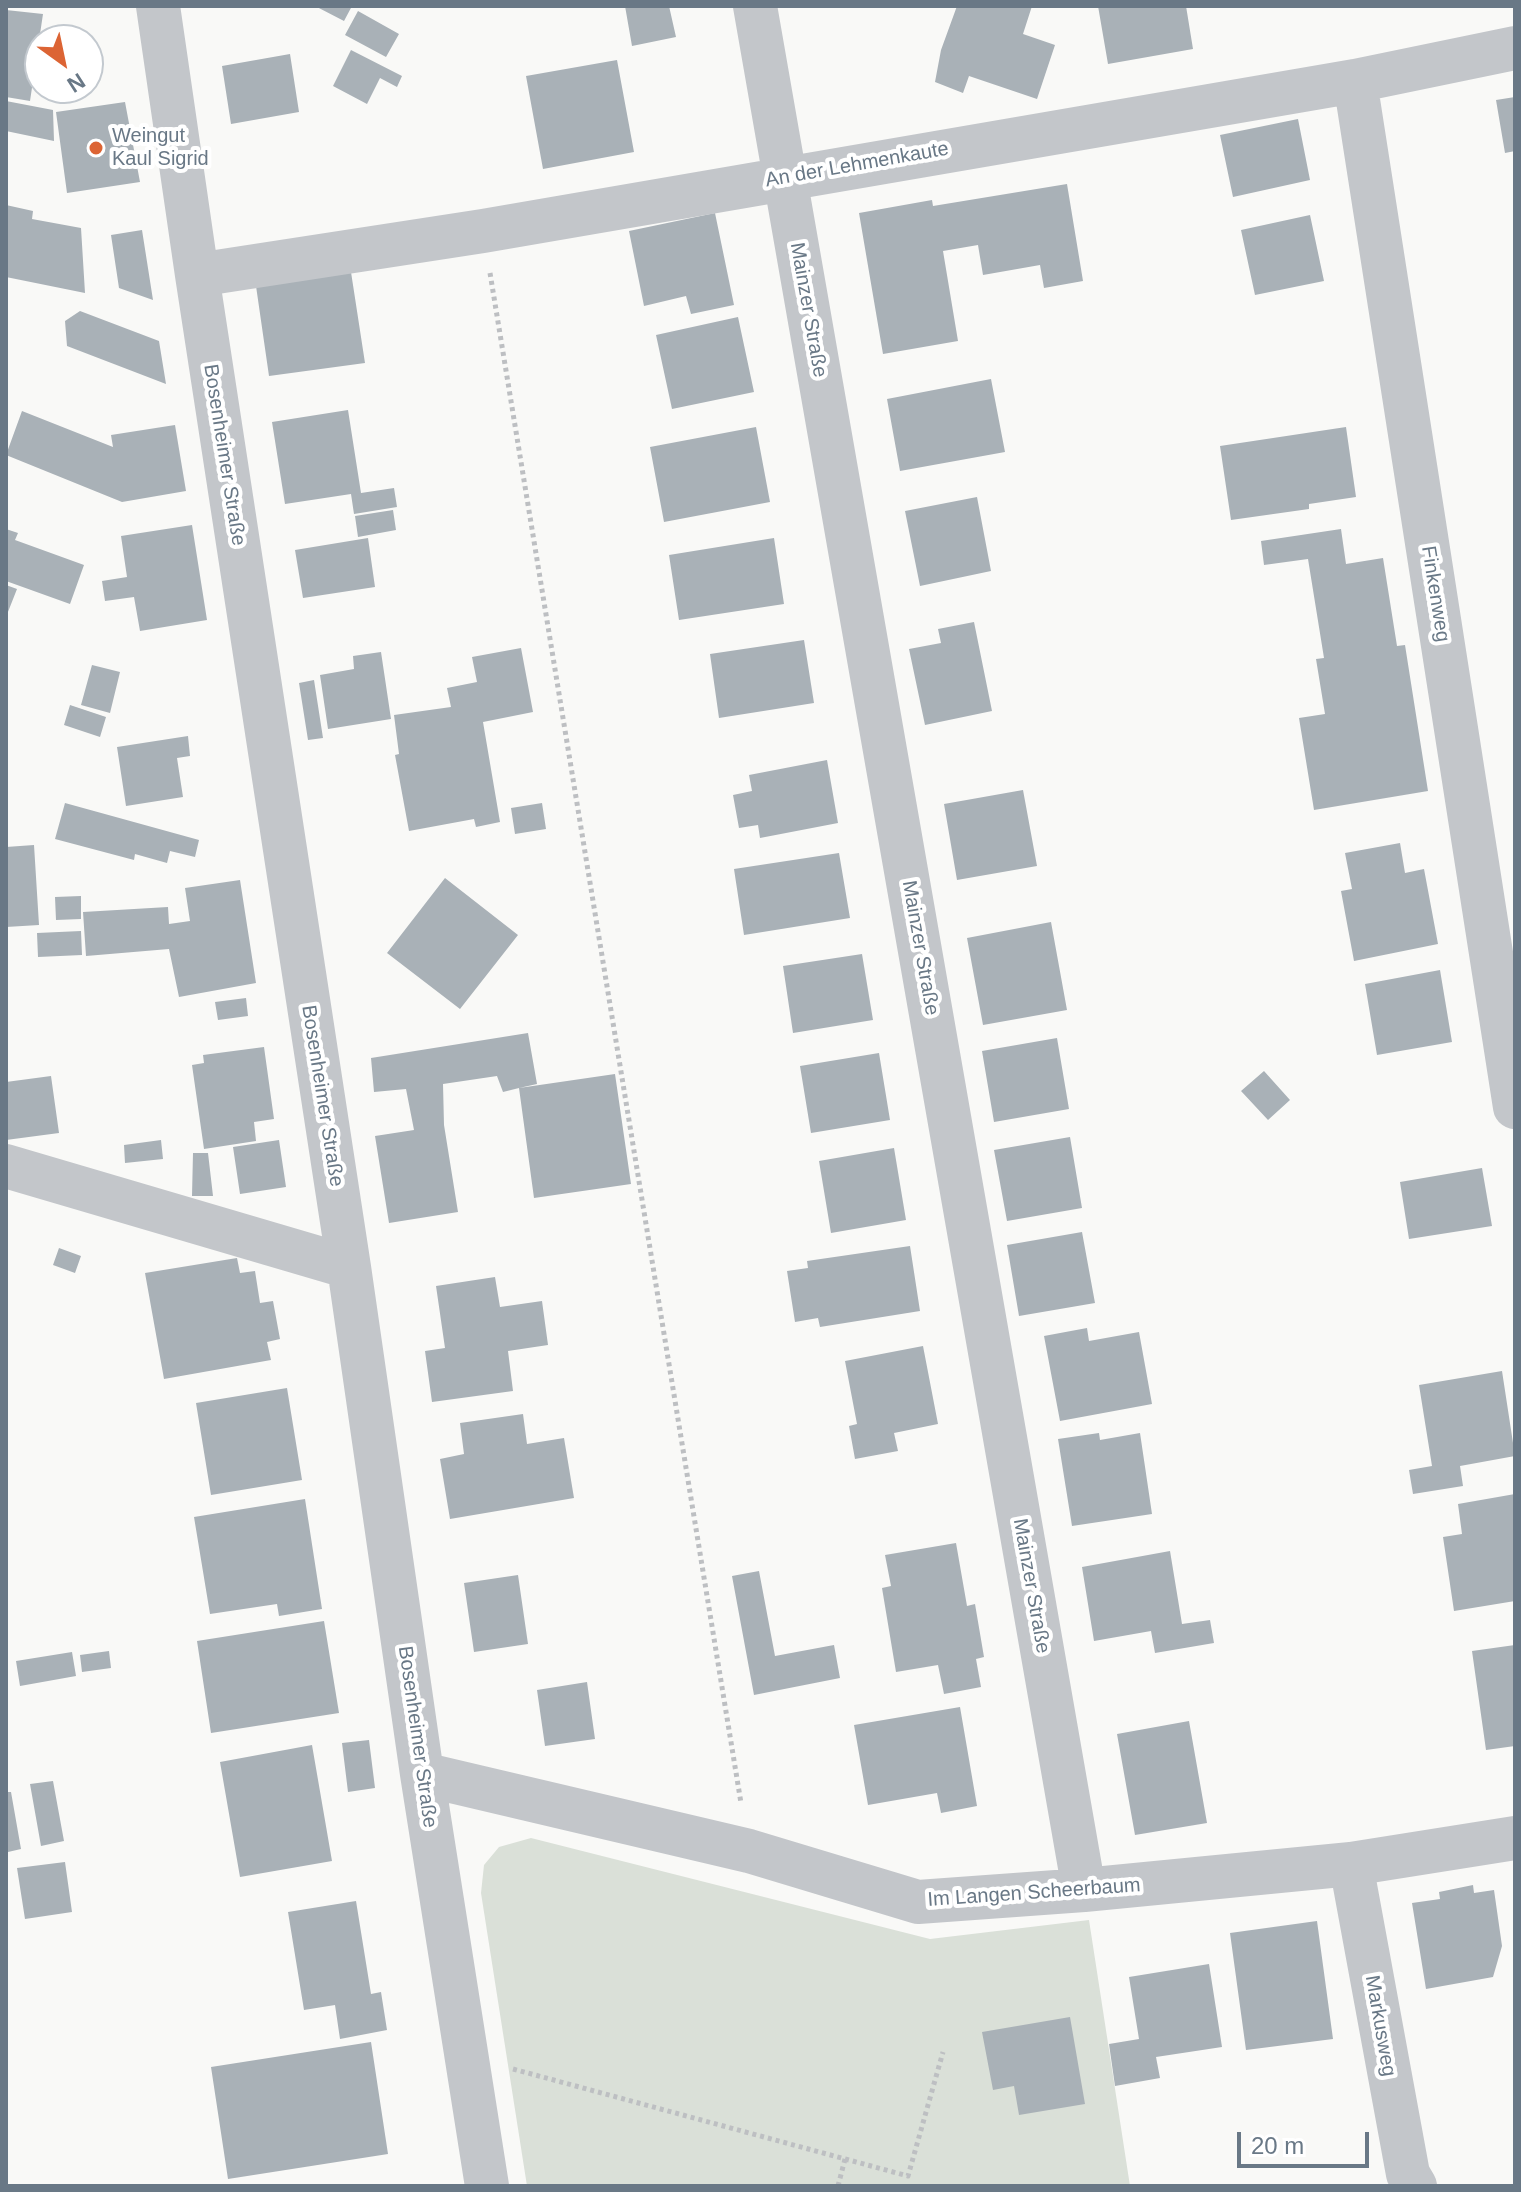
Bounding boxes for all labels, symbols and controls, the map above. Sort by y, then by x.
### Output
north arrow [24,24,104,104]
text: N [63,68,90,98]
place label: Weingut Kaul Sigrid [112,124,209,171]
street label: An der Lehmenkaute [763,137,951,193]
marker: Weingut Kaul Sigrid [87,139,105,157]
street label: Mainzer Straße [784,241,832,379]
street label: Bosenheimer Straße [198,363,250,547]
street label: Finkenweg [1416,544,1454,644]
street label: Mainzer Straße [896,879,944,1017]
street label: Bosenheimer Straße [296,1004,348,1188]
street label: Mainzer Straße [1007,1517,1055,1655]
street label: Bosenheimer Straße [392,1645,442,1829]
street label: Im Langen Scheerbaum [927,1874,1141,1912]
street label: Markusweg [1359,1974,1401,2078]
scale bar [1241,2116,1373,2166]
text: 20 m [1251,2132,1304,2159]

